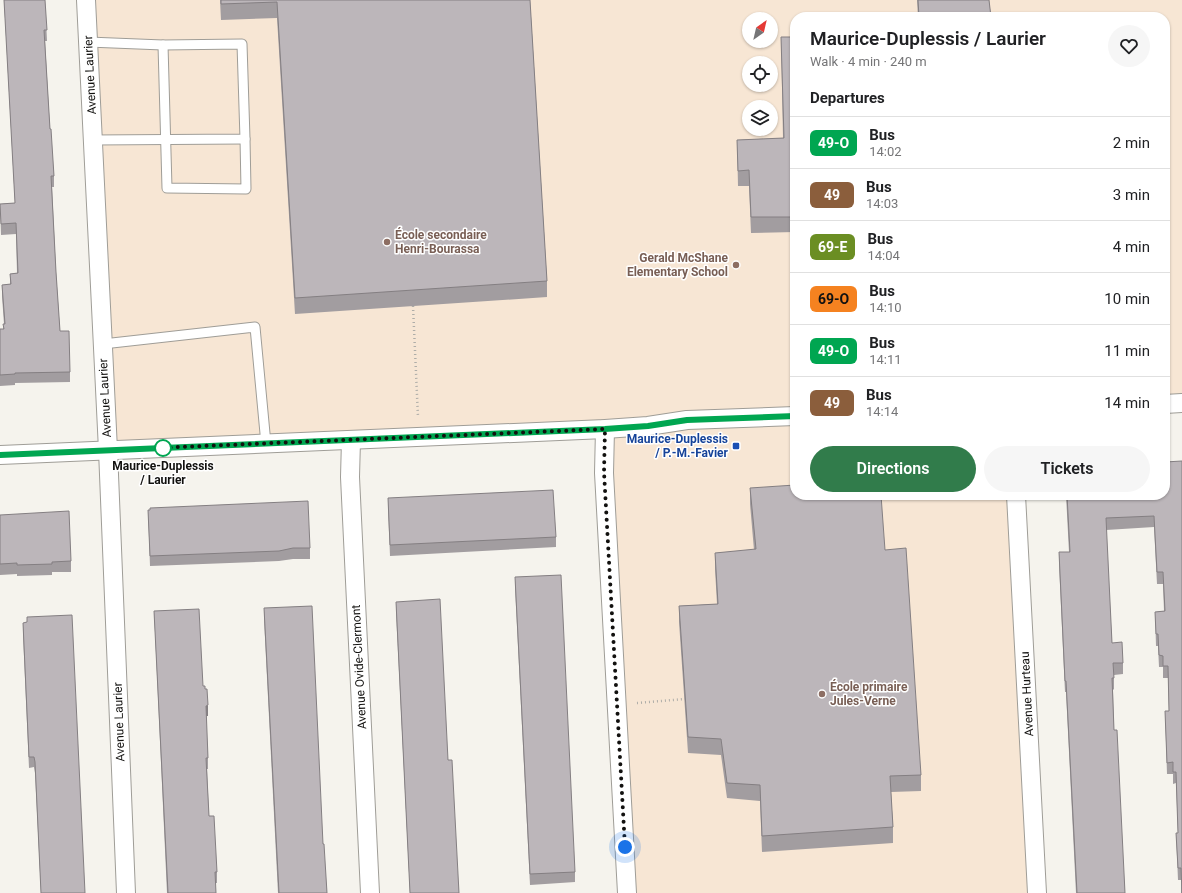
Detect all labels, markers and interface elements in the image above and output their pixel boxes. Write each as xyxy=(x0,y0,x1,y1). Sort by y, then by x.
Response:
north arrow xyxy=(742,12,778,48)
map controls xyxy=(742,12,778,136)
button: heart xyxy=(1108,25,1150,67)
text: Maurice-Duplessis / Laurier xyxy=(810,27,1046,50)
street label: Avenue Laurier xyxy=(81,35,99,115)
text: Walk · 4 min · 240 m xyxy=(810,54,927,69)
button: locate xyxy=(742,56,778,92)
text: Departures xyxy=(810,89,885,107)
button: layers xyxy=(742,100,778,136)
text: Bus xyxy=(869,126,895,144)
text: 2 min xyxy=(1113,134,1150,152)
text: 49-O xyxy=(818,135,849,151)
text: 14:02 xyxy=(869,144,902,159)
text: Bus xyxy=(866,178,892,196)
text: 3 min xyxy=(1113,186,1150,204)
text: 49 xyxy=(824,187,840,203)
text: 14:03 xyxy=(866,196,898,211)
place label: École secondaire Henri-Bourassa xyxy=(395,227,487,256)
text: Bus xyxy=(867,230,893,248)
marker: École secondaire Henri-Bourassa xyxy=(382,237,392,247)
text: 4 min xyxy=(1113,238,1150,256)
text: 69-E xyxy=(818,239,847,255)
text: 14:04 xyxy=(867,248,900,263)
place label: Gerald McShane Elementary School xyxy=(627,251,729,279)
marker: Gerald McShane Elementary School xyxy=(731,260,741,270)
text: Bus xyxy=(869,282,895,300)
text: 10 min xyxy=(1104,290,1150,308)
text: 69-O xyxy=(818,291,849,307)
text: 14:10 xyxy=(869,300,902,315)
text: Bus xyxy=(869,334,895,352)
text: 11 min xyxy=(1104,342,1150,360)
text: 49-O xyxy=(818,343,849,359)
text: 14:11 xyxy=(869,352,902,367)
street label: Avenue Laurier xyxy=(96,358,114,438)
text: Bus xyxy=(866,386,892,404)
text: 14 min xyxy=(1104,394,1150,412)
text: 49 xyxy=(824,395,840,411)
text: 14:14 xyxy=(866,404,898,419)
place label: Maurice-Duplessis / P.-M.-Favier xyxy=(627,432,729,460)
marker: Maurice-Duplessis / Laurier xyxy=(154,439,172,457)
marker: Maurice-Duplessis / P.-M.-Favier xyxy=(731,441,741,451)
button: Directions xyxy=(810,446,976,492)
button: Tickets xyxy=(984,446,1150,492)
place label: Maurice-Duplessis / Laurier xyxy=(112,459,214,487)
street label: Avenue Ovide-Clermont xyxy=(349,604,369,730)
street label: Avenue Hurteau xyxy=(1018,651,1036,737)
place label: École primaire Jules-Verne xyxy=(830,679,908,708)
street label: Avenue Laurier xyxy=(111,682,127,762)
marker: École primaire Jules-Verne xyxy=(817,689,827,699)
your location xyxy=(615,837,635,857)

